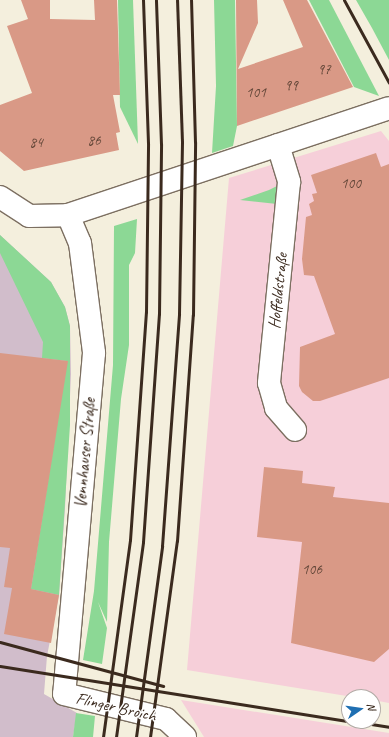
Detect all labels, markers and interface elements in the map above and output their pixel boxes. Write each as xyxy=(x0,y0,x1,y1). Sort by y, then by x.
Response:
house number: 97 xyxy=(317,61,331,79)
house number: 99 xyxy=(284,77,298,95)
house number: 101 xyxy=(246,84,266,102)
house number: 86 xyxy=(87,132,101,150)
house number: 84 xyxy=(29,134,43,152)
house number: 100 xyxy=(341,175,361,193)
street label: Hoffeldstraße xyxy=(264,252,292,330)
street label: Vennhauser Straße xyxy=(70,397,100,509)
house number: 106 xyxy=(302,561,322,579)
street label: Flinger Broich xyxy=(74,688,158,726)
north arrow xyxy=(341,689,381,729)
text: N xyxy=(364,702,379,711)

